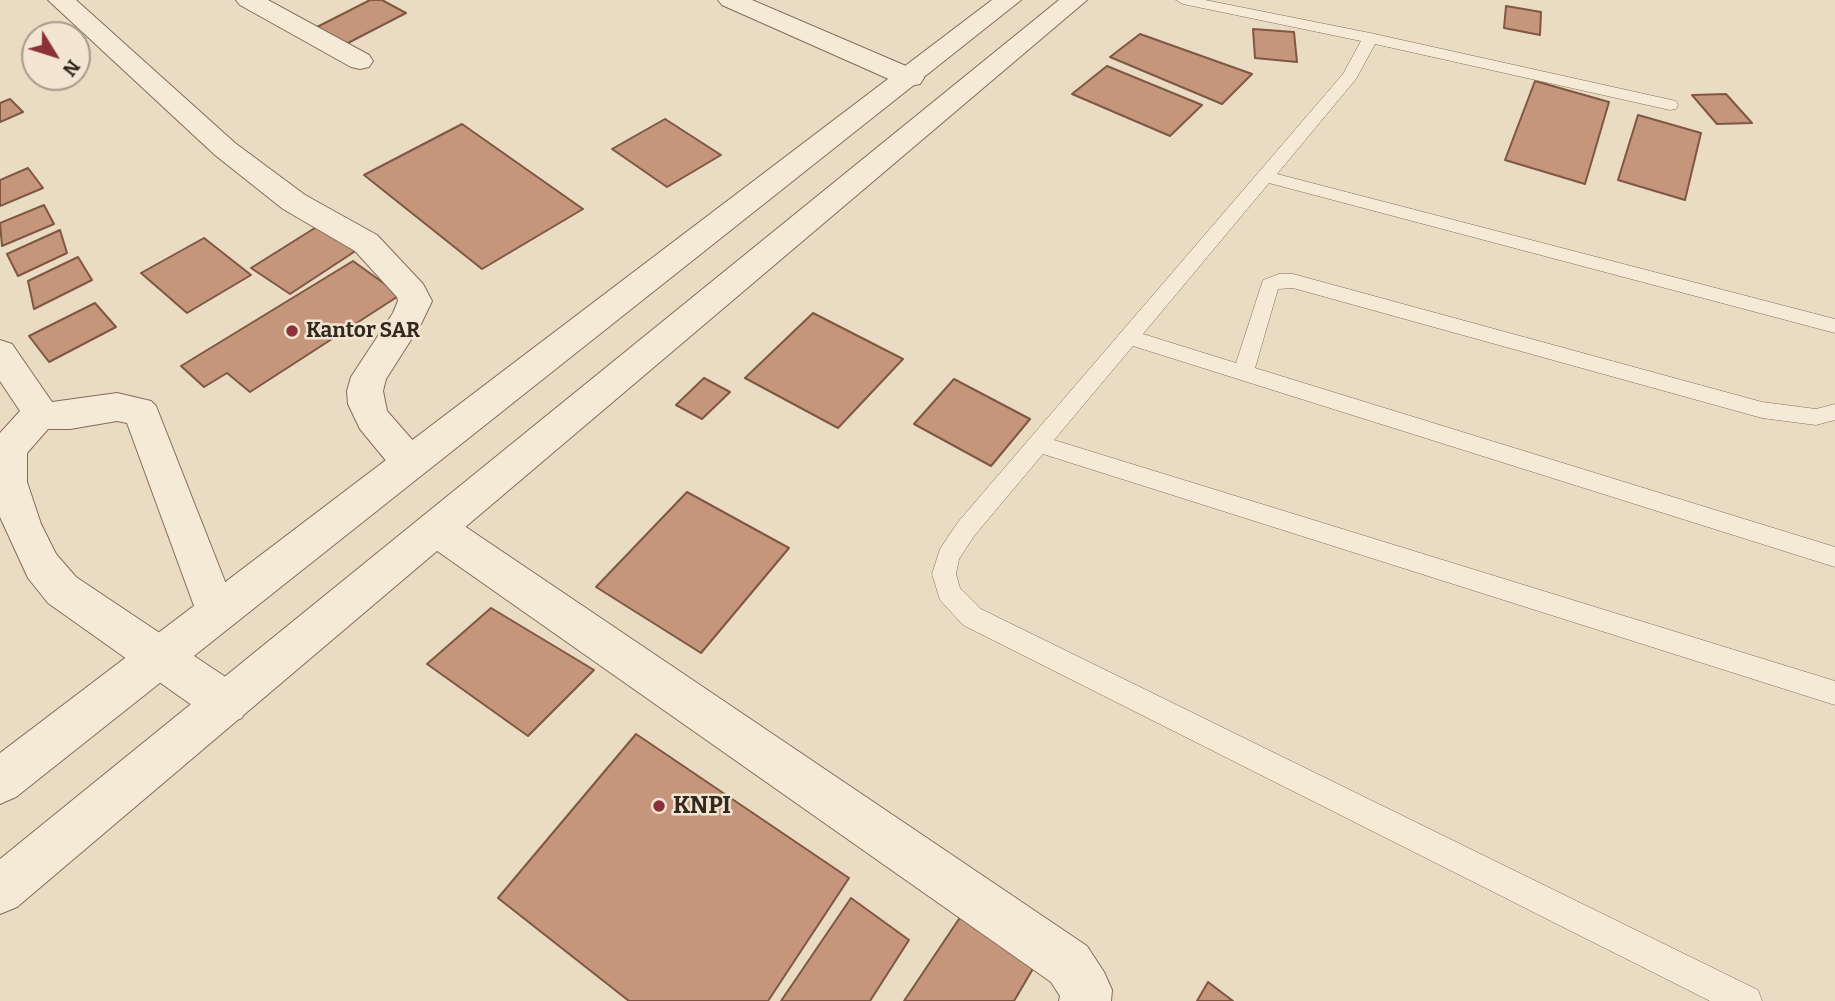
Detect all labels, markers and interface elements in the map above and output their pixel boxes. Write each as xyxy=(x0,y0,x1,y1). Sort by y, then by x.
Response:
north arrow xyxy=(21,21,91,91)
text: N xyxy=(58,55,85,81)
place label: Kantor SAR xyxy=(306,318,420,344)
marker: Kantor SAR xyxy=(284,323,300,339)
place label: KNPI xyxy=(673,792,731,820)
marker: KNPI xyxy=(651,798,667,814)

